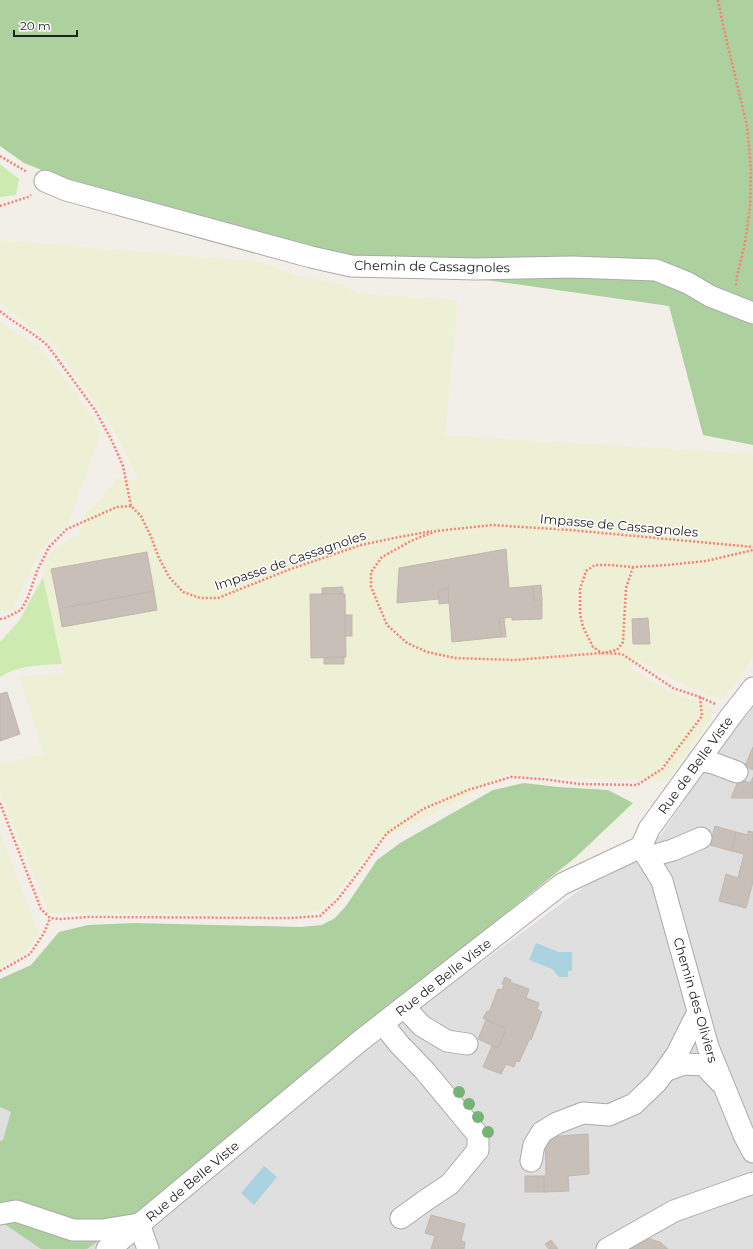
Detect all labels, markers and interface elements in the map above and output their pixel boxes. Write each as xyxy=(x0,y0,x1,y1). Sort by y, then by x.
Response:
scale bar xyxy=(14,12,77,38)
text: 20 m xyxy=(20,18,51,33)
street label: Chemin de Cassagnoles xyxy=(354,257,510,275)
street label: Impasse de Cassagnoles xyxy=(539,510,699,540)
street label: Impasse de Cassagnoles xyxy=(212,527,368,593)
street label: Rue de Belle Viste xyxy=(654,713,736,817)
street label: Rue de Belle Viste xyxy=(392,935,494,1019)
street label: Chemin des Oliviers xyxy=(670,936,722,1064)
street label: Rue de Belle Viste xyxy=(142,1137,242,1225)

